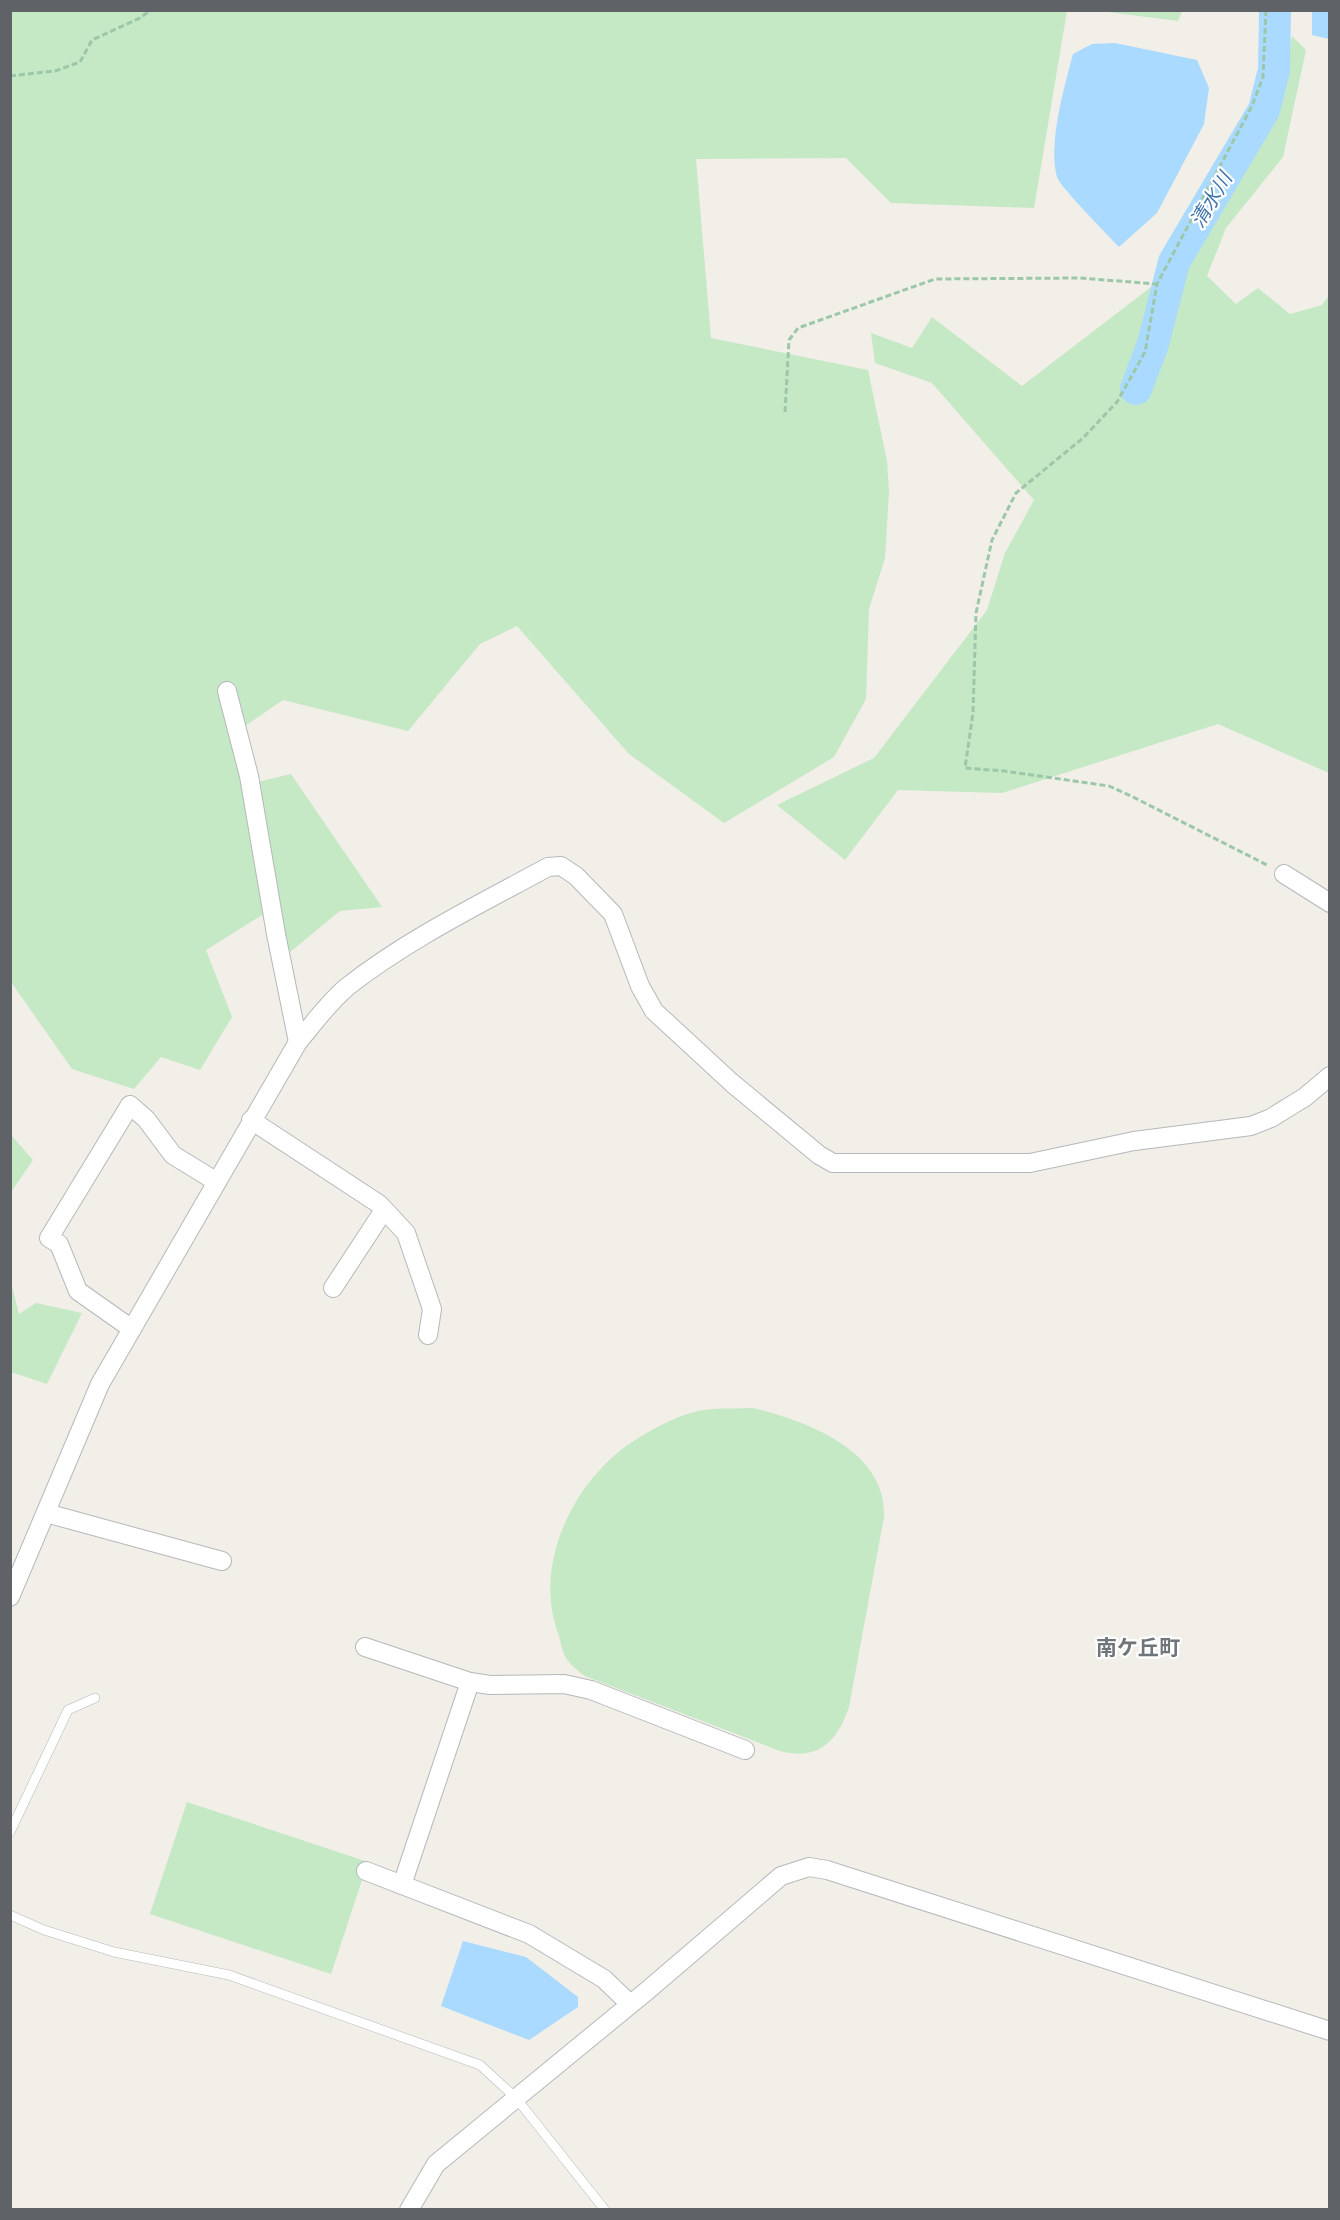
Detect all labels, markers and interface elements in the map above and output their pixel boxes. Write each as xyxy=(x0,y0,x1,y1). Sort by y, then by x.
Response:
water label: 清水川 xyxy=(1184,165,1239,232)
district label: 南ケ丘町 xyxy=(1096,1633,1180,1662)

